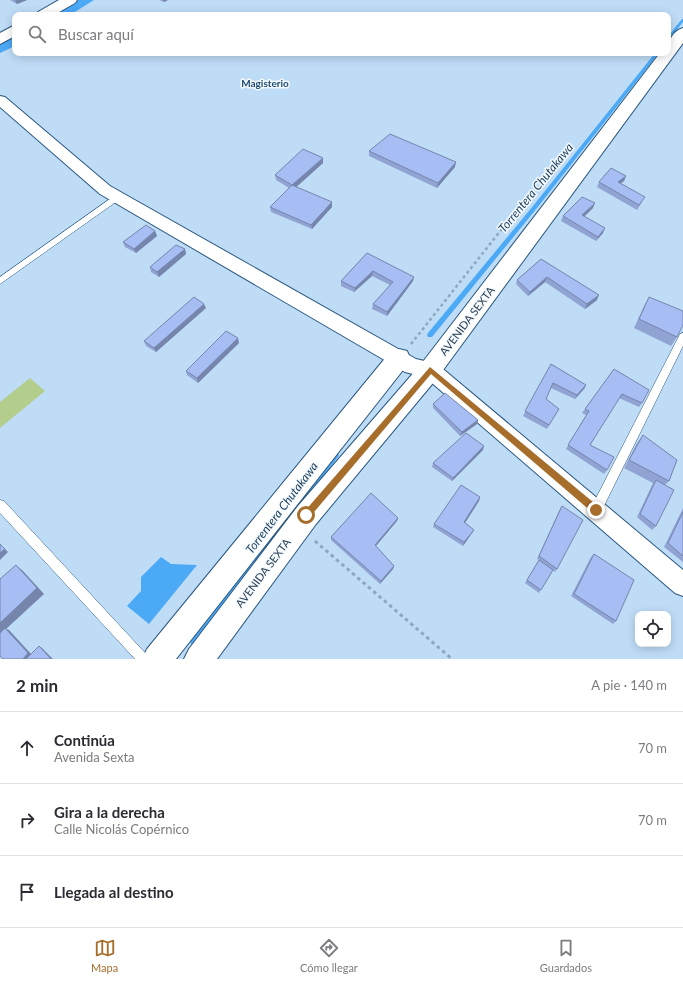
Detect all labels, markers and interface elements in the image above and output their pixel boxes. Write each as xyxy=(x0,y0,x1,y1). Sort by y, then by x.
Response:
search box xyxy=(12,12,671,56)
icon: search xyxy=(26,23,48,45)
text: Buscar aquí xyxy=(58,25,134,43)
district label: Magisterio xyxy=(241,77,289,89)
water label: Torrentera Chutakawa xyxy=(495,140,576,235)
street label: AVENIDA SEXTA xyxy=(436,283,497,358)
water label: Torrentera Chutakawa xyxy=(242,459,321,556)
route end xyxy=(587,501,605,519)
route start xyxy=(297,506,315,524)
street label: AVENIDA SEXTA xyxy=(232,535,293,610)
map controls xyxy=(635,611,671,647)
button: locate xyxy=(635,611,671,647)
text: 2 min xyxy=(16,675,58,696)
text: A pie · 140 m xyxy=(591,677,667,693)
text: Continúa xyxy=(54,731,115,749)
icon: ahead xyxy=(16,737,38,759)
text: 70 m xyxy=(638,740,667,756)
text: Avenida Sexta xyxy=(54,749,135,765)
text: Gira a la derecha xyxy=(54,803,165,821)
icon: right xyxy=(16,809,38,831)
text: 70 m xyxy=(638,812,667,828)
text: Calle Nicolás Copérnico xyxy=(54,821,189,837)
icon: arrive xyxy=(16,881,38,903)
text: Llegada al destino xyxy=(54,883,174,901)
tab: Mapa xyxy=(91,937,118,974)
tab: Cómo llegar xyxy=(300,937,358,974)
tab: Guardados xyxy=(540,937,592,974)

